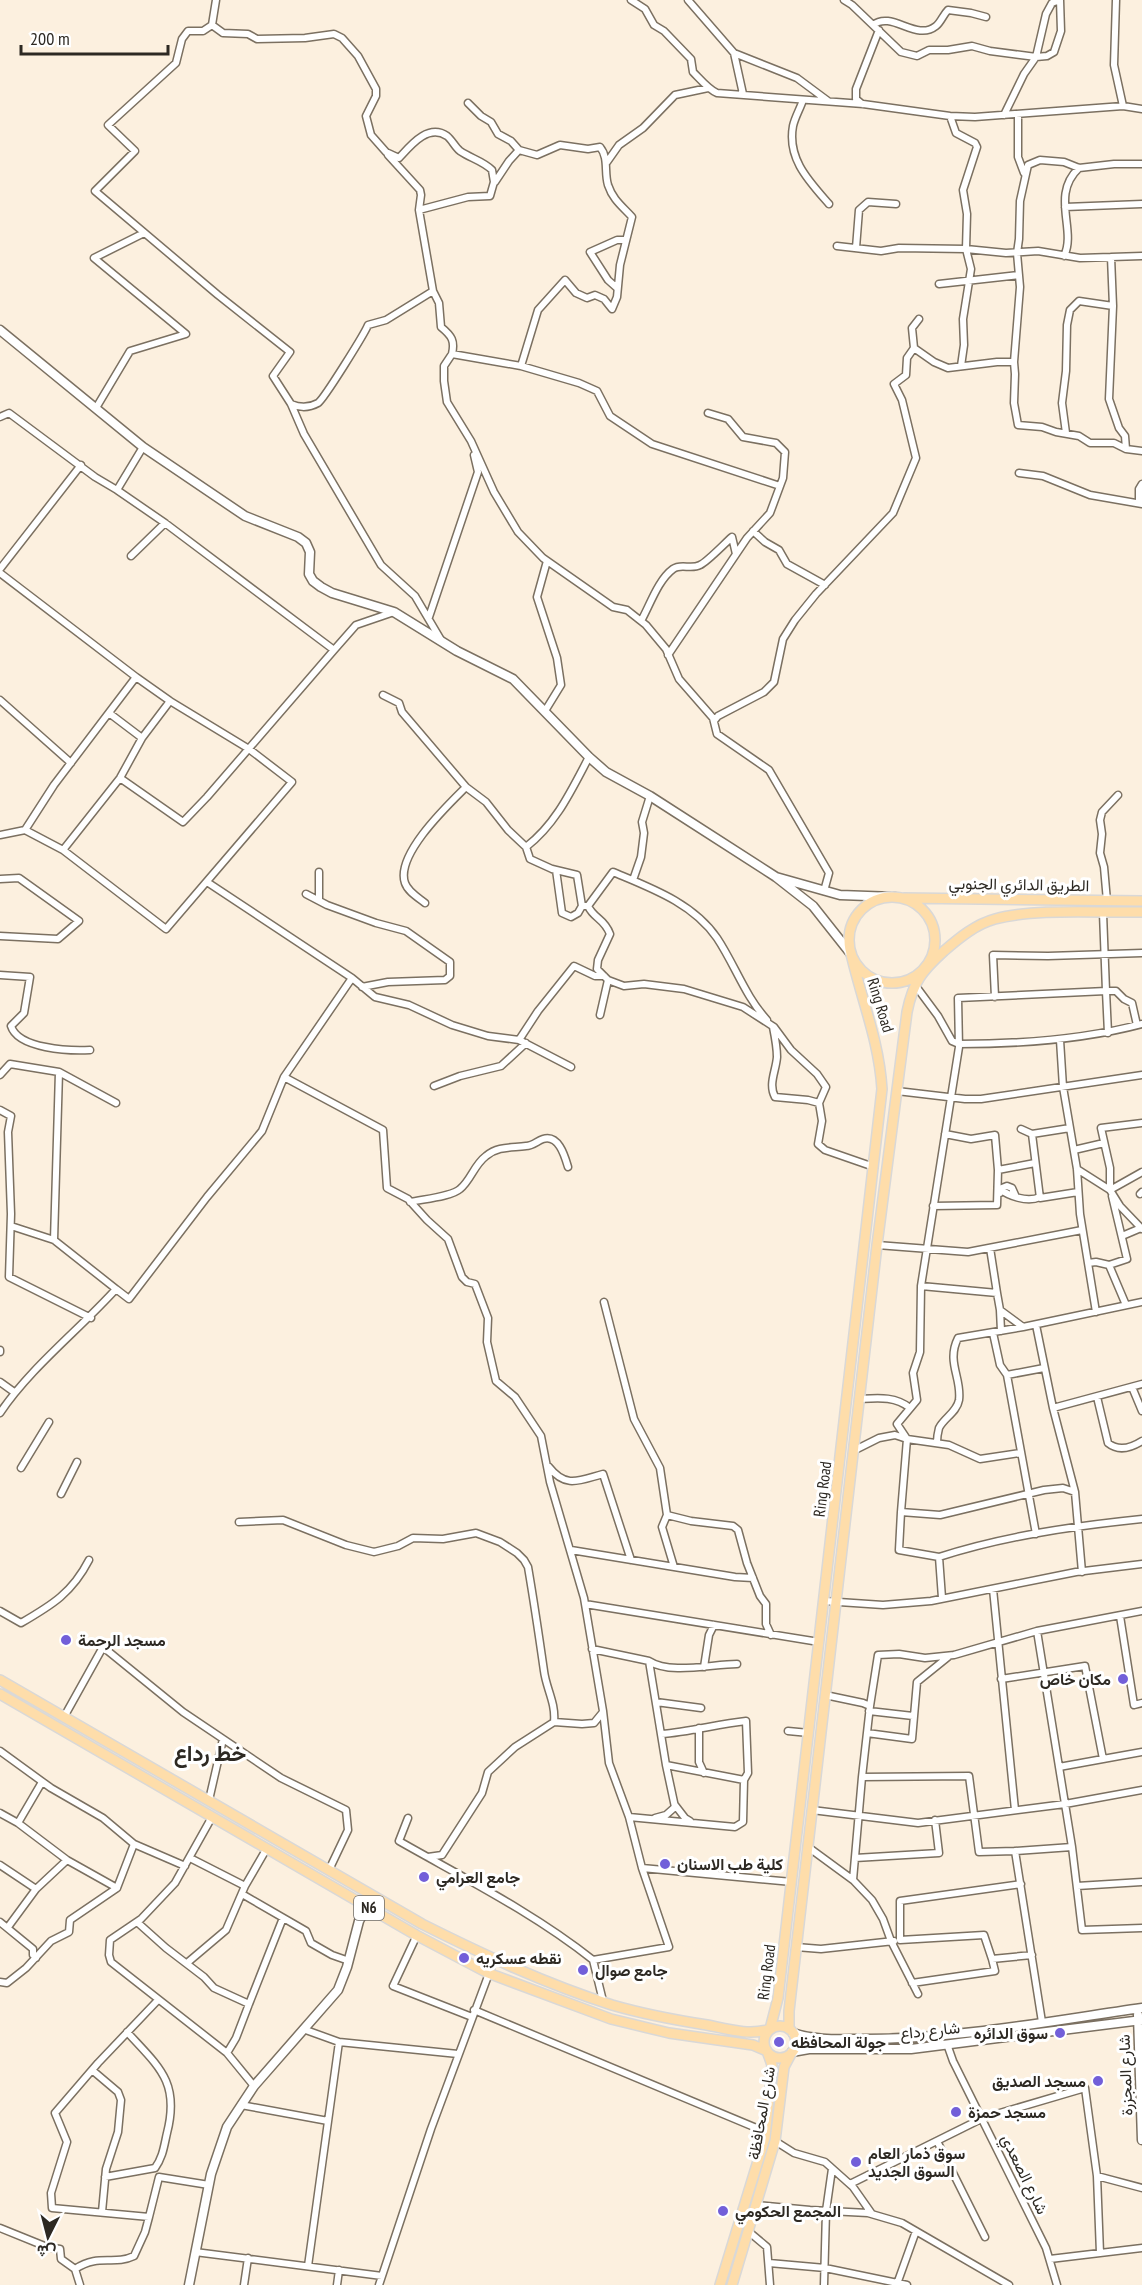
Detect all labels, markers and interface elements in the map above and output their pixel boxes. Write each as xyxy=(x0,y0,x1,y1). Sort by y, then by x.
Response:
scale bar xyxy=(21,18,168,56)
text: 200 m xyxy=(30,27,70,50)
street label: الطريق الدائري الجنوبي xyxy=(948,873,1089,899)
street label: Ring Road xyxy=(863,975,899,1035)
street label: Ring Road xyxy=(809,1460,835,1518)
place label: مسجد الرحمة xyxy=(78,1630,166,1651)
marker: مسجد الرحمة xyxy=(59,1633,73,1647)
place label: مكان خاص xyxy=(1040,1669,1111,1689)
marker: مكان خاص xyxy=(1116,1672,1130,1686)
district label: خط رداع xyxy=(174,1739,246,1768)
place label: كلية طب الاسنان xyxy=(677,1854,783,1874)
marker: كلية طب الاسنان xyxy=(658,1857,672,1871)
place label: جامع العرامي xyxy=(436,1867,520,1891)
marker: جامع العرامي xyxy=(417,1870,431,1884)
road number: N6 xyxy=(354,1896,384,1920)
street label: Ring Road xyxy=(753,1943,779,2001)
place label: نقطه عسكريه xyxy=(476,1948,562,1969)
marker: نقطه عسكريه xyxy=(457,1951,471,1965)
place label: جامع صوال xyxy=(595,1960,668,1982)
marker: جامع صوال xyxy=(576,1963,590,1977)
street label: شارع رداع xyxy=(899,2017,961,2045)
place label: سوق الدائره xyxy=(974,2023,1048,2044)
marker: سوق الدائره xyxy=(1053,2026,1067,2040)
place label: جولة المحافظه xyxy=(791,2032,886,2053)
street label: شارع المجزرة xyxy=(1114,2034,1138,2116)
marker: جولة المحافظه xyxy=(772,2035,786,2049)
street label: شارع المحافظة xyxy=(743,2065,781,2162)
place label: مسجد الصديق xyxy=(992,2071,1086,2091)
marker: مسجد الصديق xyxy=(1091,2074,1105,2088)
place label: مسجد حمزة xyxy=(968,2102,1046,2123)
marker: مسجد حمزة xyxy=(949,2105,963,2119)
street label: شارع الصعدي xyxy=(993,2131,1053,2219)
place label: سوق ذمار العام السوق الجديد xyxy=(868,2143,965,2182)
marker: سوق ذمار العام السوق الجديد xyxy=(849,2155,863,2169)
place label: المجمع الحكومي xyxy=(735,2201,841,2225)
marker: المجمع الحكومي xyxy=(716,2204,730,2218)
north arrow xyxy=(18,2207,78,2267)
text: ش xyxy=(36,2241,57,2263)

